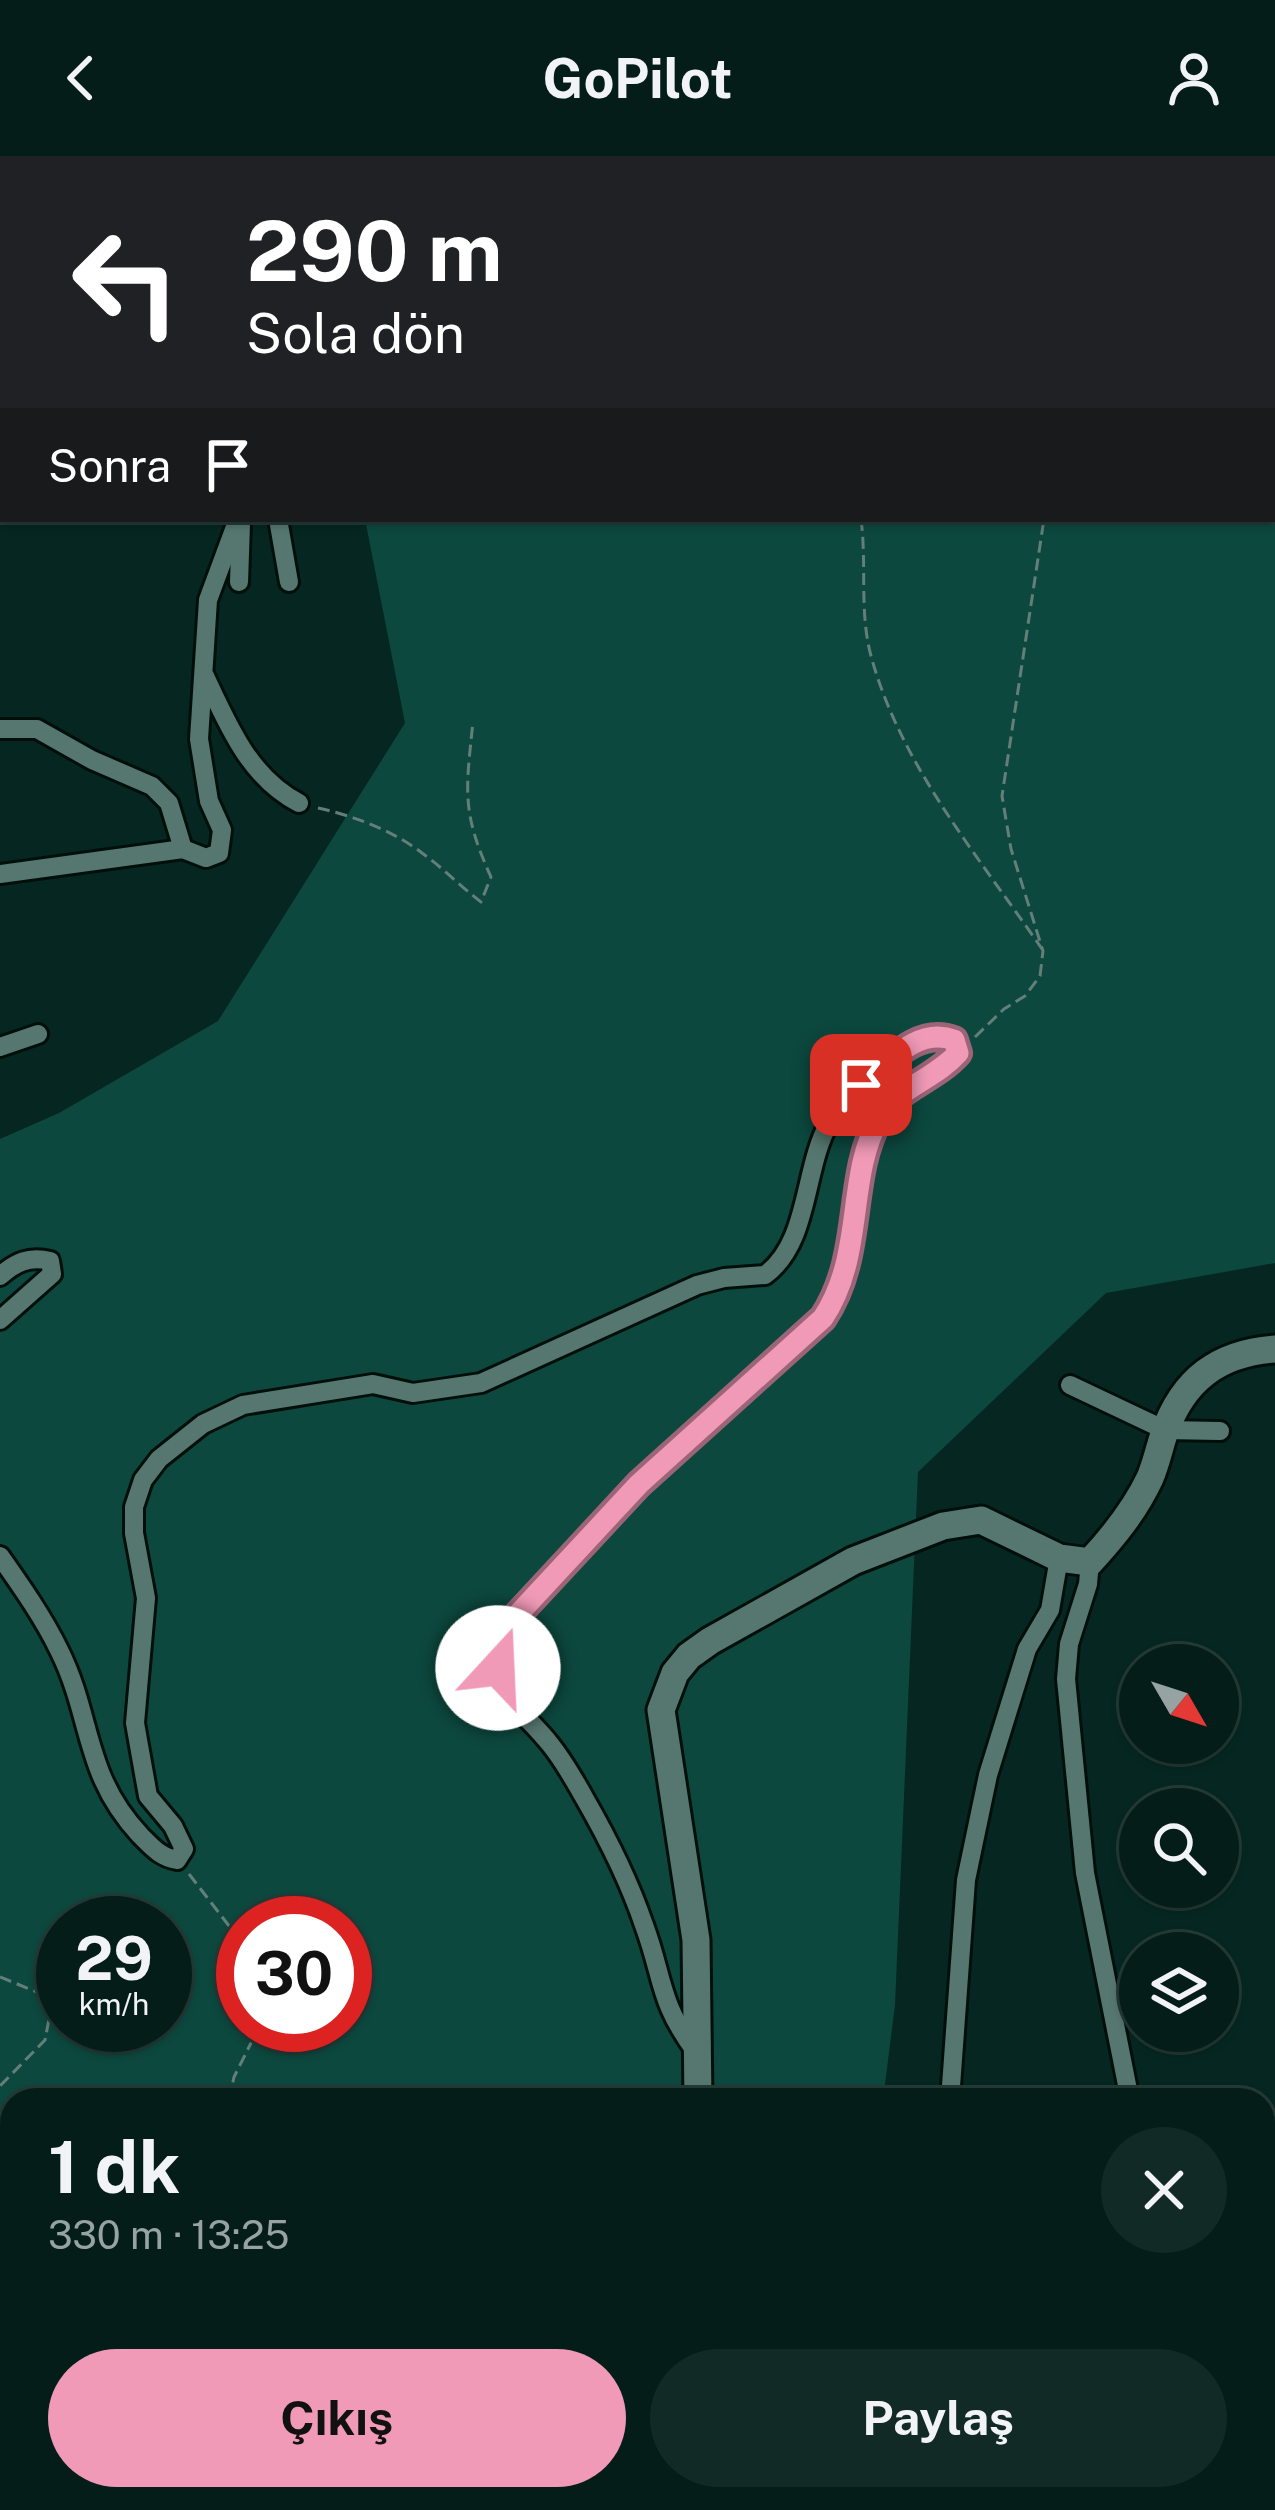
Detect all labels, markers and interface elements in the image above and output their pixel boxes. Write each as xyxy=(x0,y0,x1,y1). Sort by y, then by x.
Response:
icon: back xyxy=(48,45,114,111)
icon: person xyxy=(1161,45,1227,111)
text: GoPilot xyxy=(543,47,732,110)
text: 290 m xyxy=(246,201,503,300)
icon: left xyxy=(48,204,204,360)
text: Sola dön xyxy=(246,302,465,365)
icon: arrive xyxy=(195,432,261,498)
text: Sonra xyxy=(48,439,171,492)
pin xyxy=(810,1034,912,1136)
icon: arrive xyxy=(828,1052,894,1118)
position arrow xyxy=(435,1605,561,1731)
north arrow xyxy=(1119,1644,1239,1764)
map controls xyxy=(1119,1644,1239,2052)
button: search xyxy=(1119,1788,1239,1908)
speed limit sign: 30 xyxy=(216,1896,372,2052)
text: 29 xyxy=(75,1923,153,1994)
button: layers xyxy=(1119,1932,1239,2052)
text: km/h xyxy=(79,1986,149,2022)
text: 1 dk xyxy=(48,2125,180,2209)
button: close xyxy=(1101,2127,1227,2253)
text: 330 m · 13:25 xyxy=(48,2212,290,2258)
button: Çıkış xyxy=(48,2349,626,2487)
button: Paylaş xyxy=(650,2349,1227,2487)

